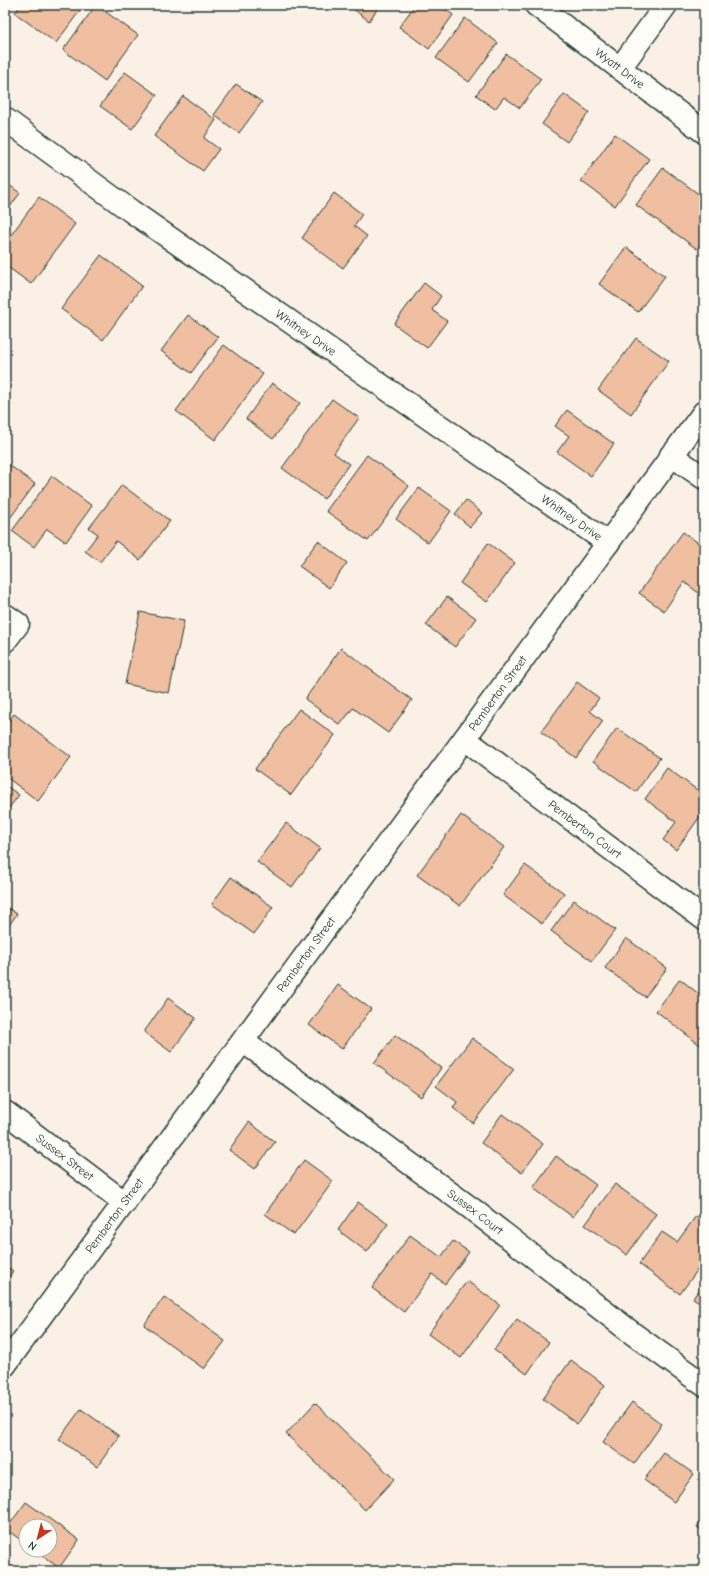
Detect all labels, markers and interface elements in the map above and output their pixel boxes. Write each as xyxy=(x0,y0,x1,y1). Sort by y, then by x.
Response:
street label: Wyatt Drive xyxy=(592,45,647,92)
street label: Whitney Drive xyxy=(273,307,339,359)
street label: Whitney Drive xyxy=(539,492,605,544)
street label: Pemberton Street xyxy=(466,653,530,734)
street label: Pemberton Court xyxy=(546,797,624,862)
street label: Pemberton Street xyxy=(274,914,339,995)
street label: Sussex Street xyxy=(33,1131,97,1184)
street label: Pemberton Street xyxy=(82,1175,147,1256)
street label: Sussex Court xyxy=(445,1186,506,1238)
north arrow xyxy=(18,1518,58,1558)
text: N xyxy=(26,1538,39,1553)

